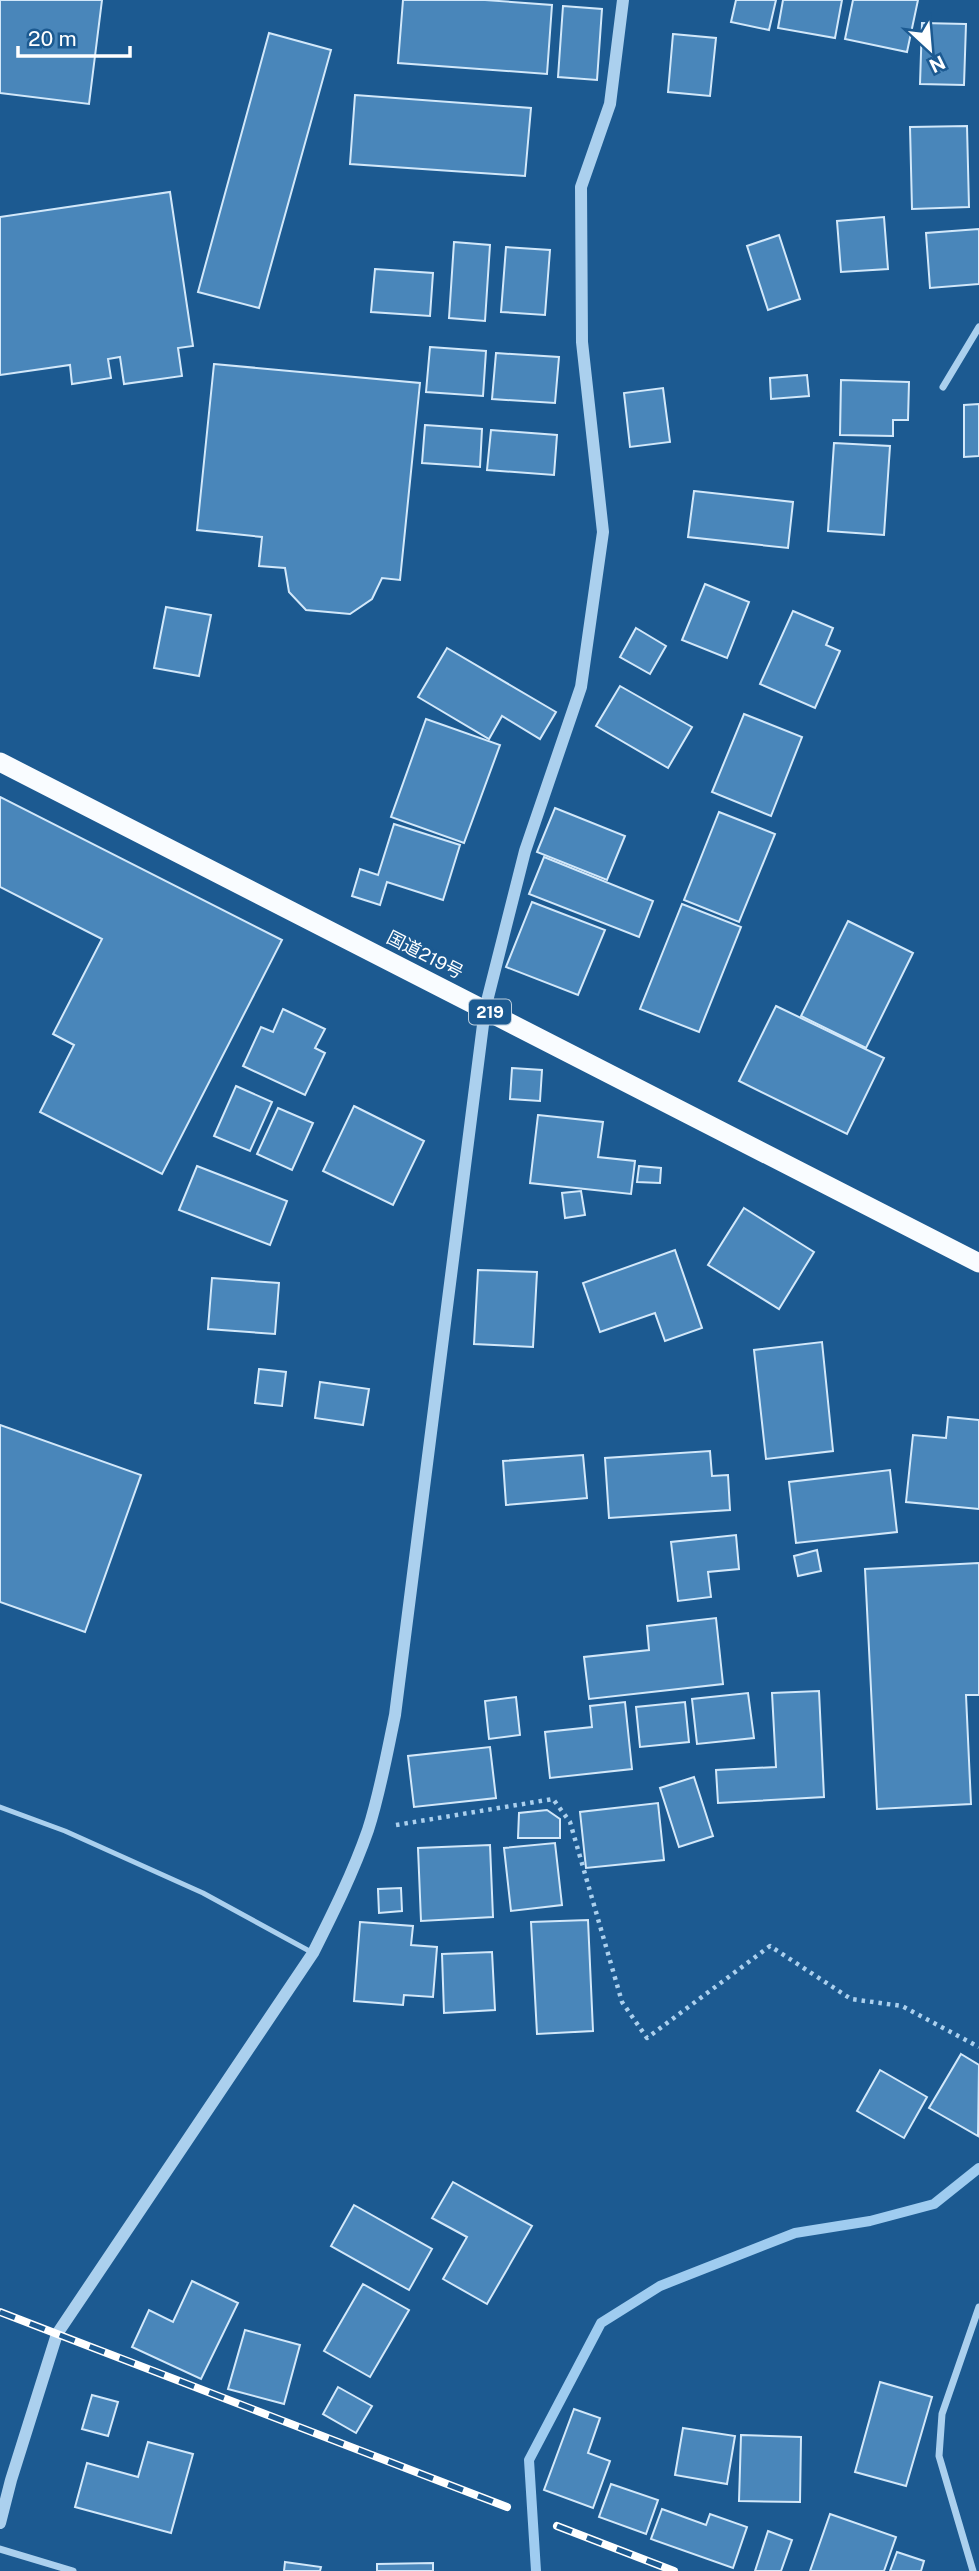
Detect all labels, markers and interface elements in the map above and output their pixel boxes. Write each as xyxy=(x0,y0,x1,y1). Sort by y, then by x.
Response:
scale bar xyxy=(18,14,130,58)
north arrow xyxy=(895,14,965,84)
text: 20 m xyxy=(28,26,77,51)
text: N xyxy=(926,51,949,77)
street label: 国道219号 xyxy=(383,926,467,983)
road number: 219 xyxy=(469,1000,511,1024)

